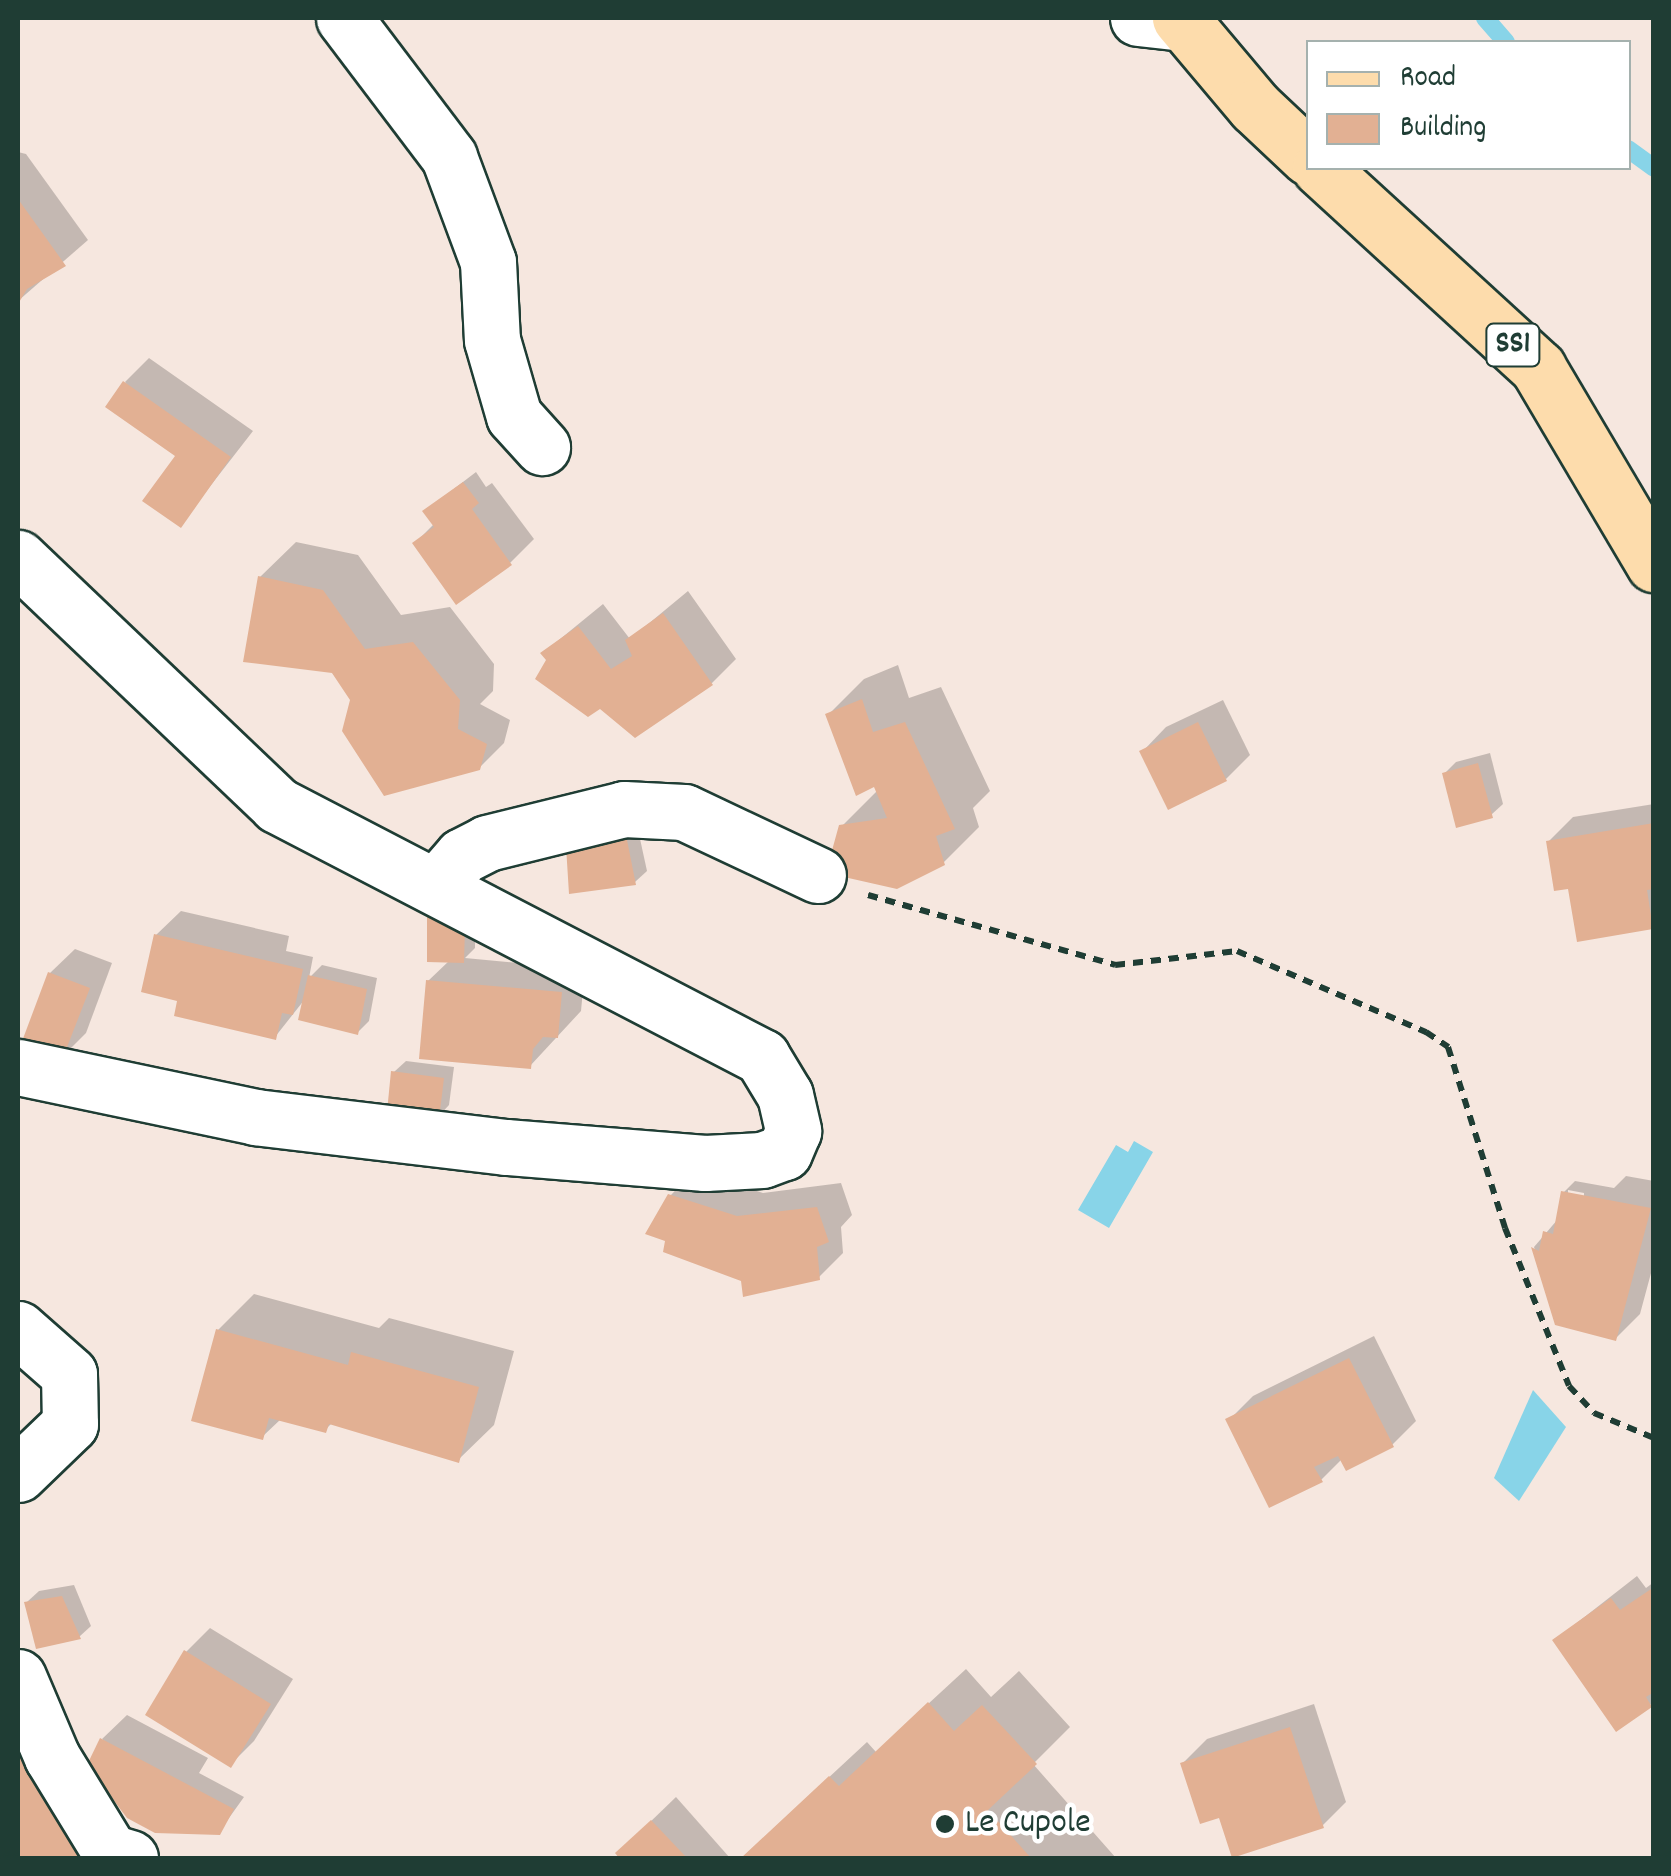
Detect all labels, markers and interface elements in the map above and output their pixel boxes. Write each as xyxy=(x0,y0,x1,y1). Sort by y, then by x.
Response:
legend xyxy=(1306,40,1631,170)
text: Road xyxy=(1400,58,1456,101)
text: Building xyxy=(1400,108,1486,151)
road number: SS1 xyxy=(1483,318,1543,372)
place label: Le Cupole xyxy=(965,1803,1091,1845)
marker: Le Cupole xyxy=(934,1813,956,1835)

